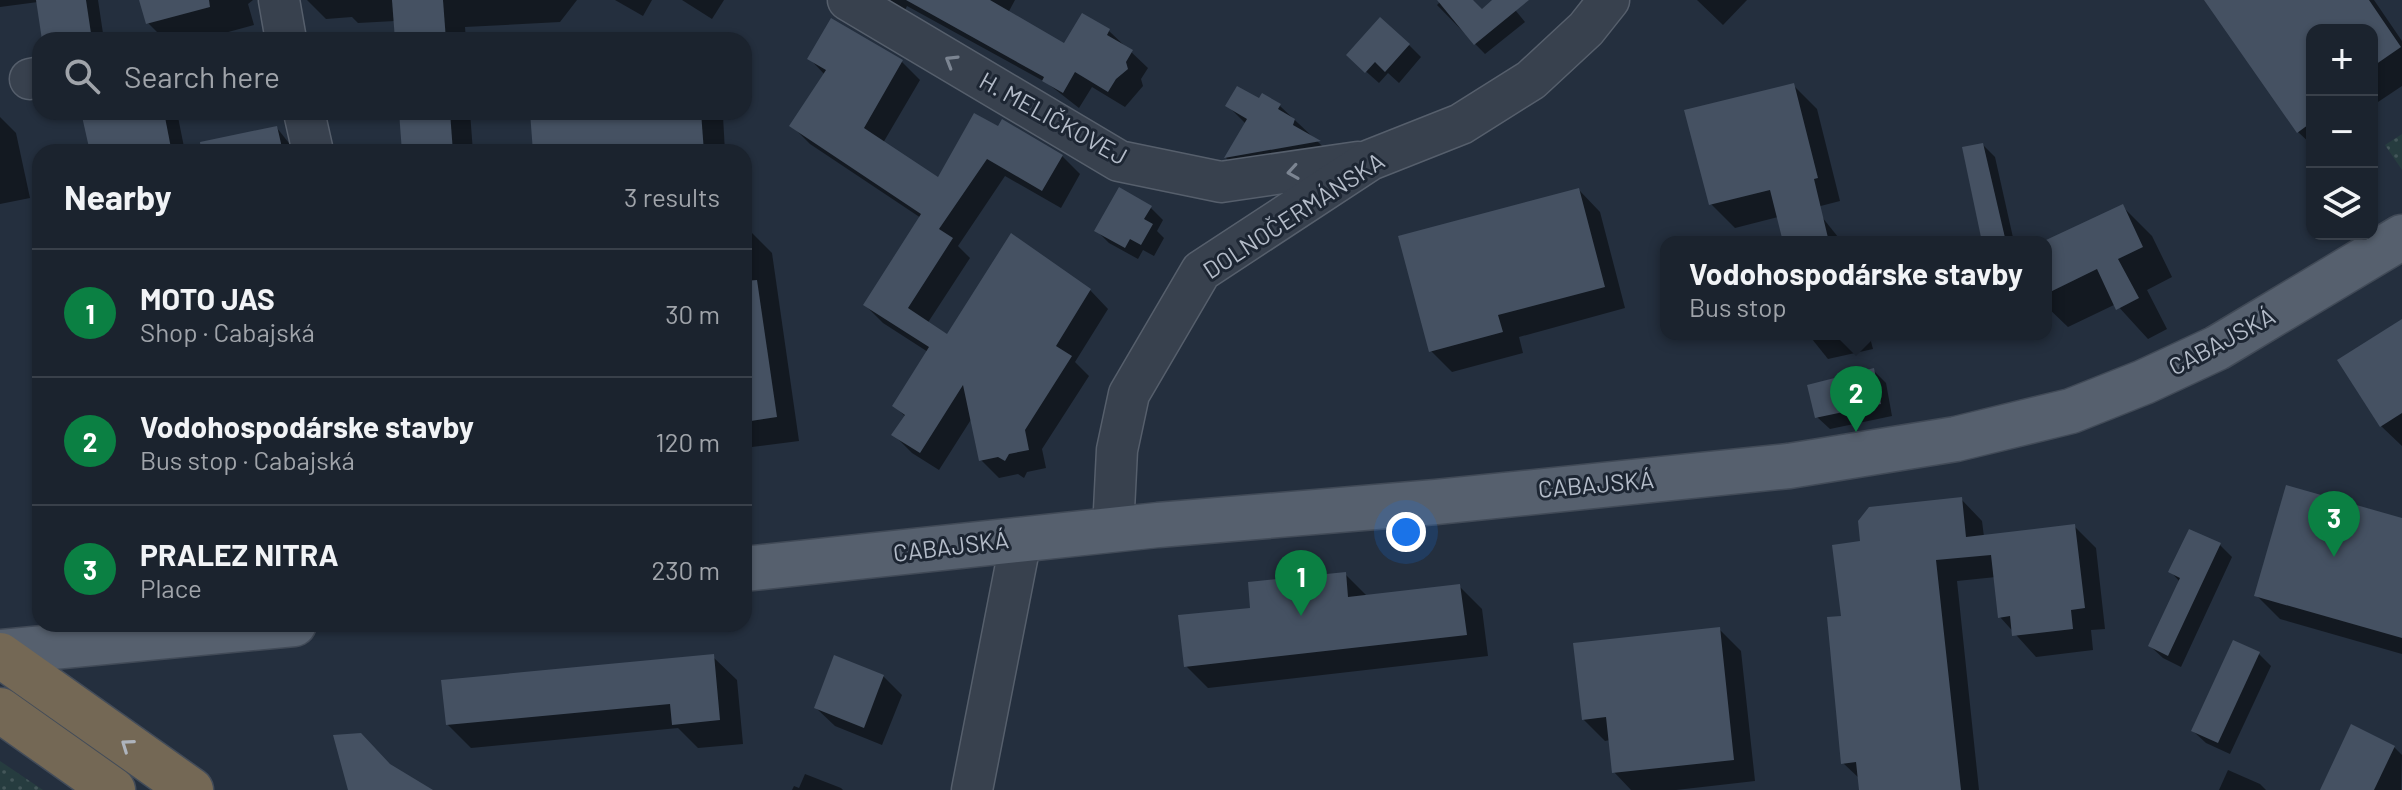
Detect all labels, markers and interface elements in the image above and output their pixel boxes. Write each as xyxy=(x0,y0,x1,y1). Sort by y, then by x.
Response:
map controls xyxy=(2306,24,2378,240)
button: + xyxy=(2306,24,2378,96)
search box xyxy=(32,32,752,120)
icon: search xyxy=(60,54,104,98)
one-way arrow xyxy=(945,55,960,71)
text: Search here xyxy=(124,58,280,94)
street label: H. MELIČKOVEJ xyxy=(975,65,1133,170)
button: − xyxy=(2306,96,2378,168)
street label: DOLNOČERMÁNSKA xyxy=(1197,145,1389,284)
one-way arrow xyxy=(1286,163,1300,180)
button: layers xyxy=(2306,168,2378,240)
text: Nearby xyxy=(64,176,172,217)
text: 3 results xyxy=(624,181,720,212)
popup xyxy=(1660,236,2052,340)
text: Vodohospodárske stavby xyxy=(1689,255,2023,291)
text: MOTO JAS xyxy=(140,280,275,316)
text: Bus stop xyxy=(1689,291,1787,322)
text: 1 xyxy=(85,298,95,329)
text: 30 m xyxy=(665,298,720,329)
street label: CABAJSKÁ xyxy=(2163,301,2279,381)
text: Shop · Cabajská xyxy=(140,316,315,347)
pin: 2 xyxy=(1830,366,1882,432)
text: Vodohospodárske stavby xyxy=(140,408,474,444)
text: 2 xyxy=(83,426,97,457)
text: 120 m xyxy=(656,426,720,457)
text: Bus stop · Cabajská xyxy=(140,444,355,475)
street label: CABAJSKÁ xyxy=(1537,464,1655,503)
pin: 3 xyxy=(2308,491,2360,557)
your location xyxy=(1386,512,1426,552)
street label: CABAJSKÁ xyxy=(891,524,1010,567)
text: PRALEZ NITRA xyxy=(140,536,339,572)
pin: 1 xyxy=(1275,550,1327,616)
text: 3 xyxy=(83,554,97,585)
text: 230 m xyxy=(651,554,720,585)
text: Place xyxy=(140,572,202,603)
one-way arrow xyxy=(122,740,136,755)

